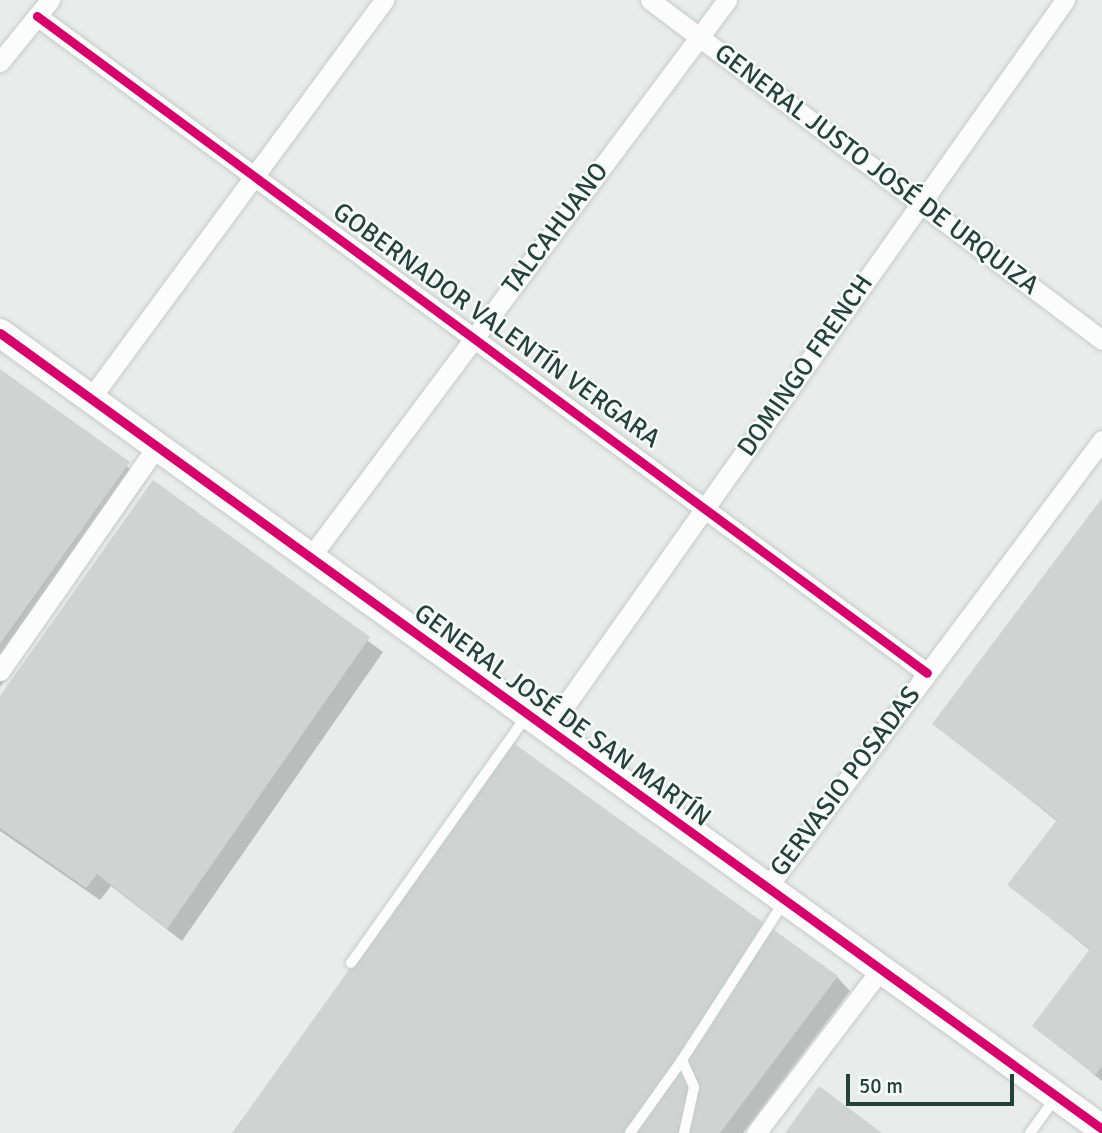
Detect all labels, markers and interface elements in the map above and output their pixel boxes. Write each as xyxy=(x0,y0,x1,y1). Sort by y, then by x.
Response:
street label: GENERAL JUSTO JOSÉ DE URQUIZA xyxy=(708,38,1044,302)
street label: TALCAHUANO xyxy=(496,157,616,301)
street label: GOBERNADOR VALENTÍN VERGARA xyxy=(326,197,666,455)
street label: DOMINGO FRENCH xyxy=(732,269,880,463)
street label: GENERAL JOSÉ DE SAN MARTÍN xyxy=(408,598,716,834)
street label: GERVASIO POSADAS xyxy=(764,681,928,883)
scale bar xyxy=(850,1060,1018,1104)
text: 50 m xyxy=(859,1073,903,1099)

